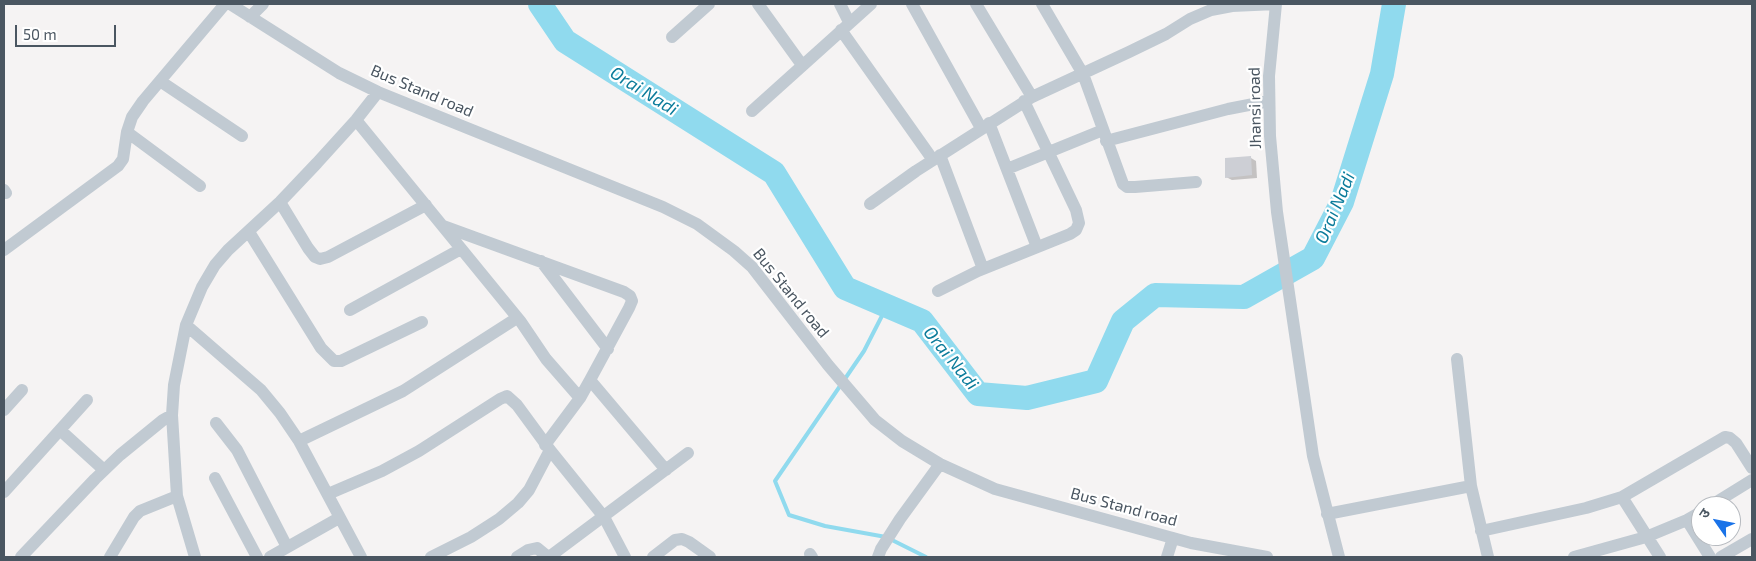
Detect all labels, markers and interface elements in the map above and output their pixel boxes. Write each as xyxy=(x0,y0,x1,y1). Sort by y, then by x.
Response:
scale bar xyxy=(18,15,119,47)
text: 50 m xyxy=(23,25,57,43)
street label: Bus Stand road xyxy=(368,61,476,121)
water label: Orai Nadi xyxy=(606,62,682,120)
street label: Jhansi road xyxy=(1245,67,1265,149)
water label: Orai Nadi xyxy=(1310,169,1360,247)
street label: Bus Stand road xyxy=(749,244,833,342)
water label: Orai Nadi xyxy=(919,322,983,394)
street label: Bus Stand road xyxy=(1068,484,1180,530)
north arrow xyxy=(1691,496,1741,546)
text: उ xyxy=(1694,505,1713,521)

